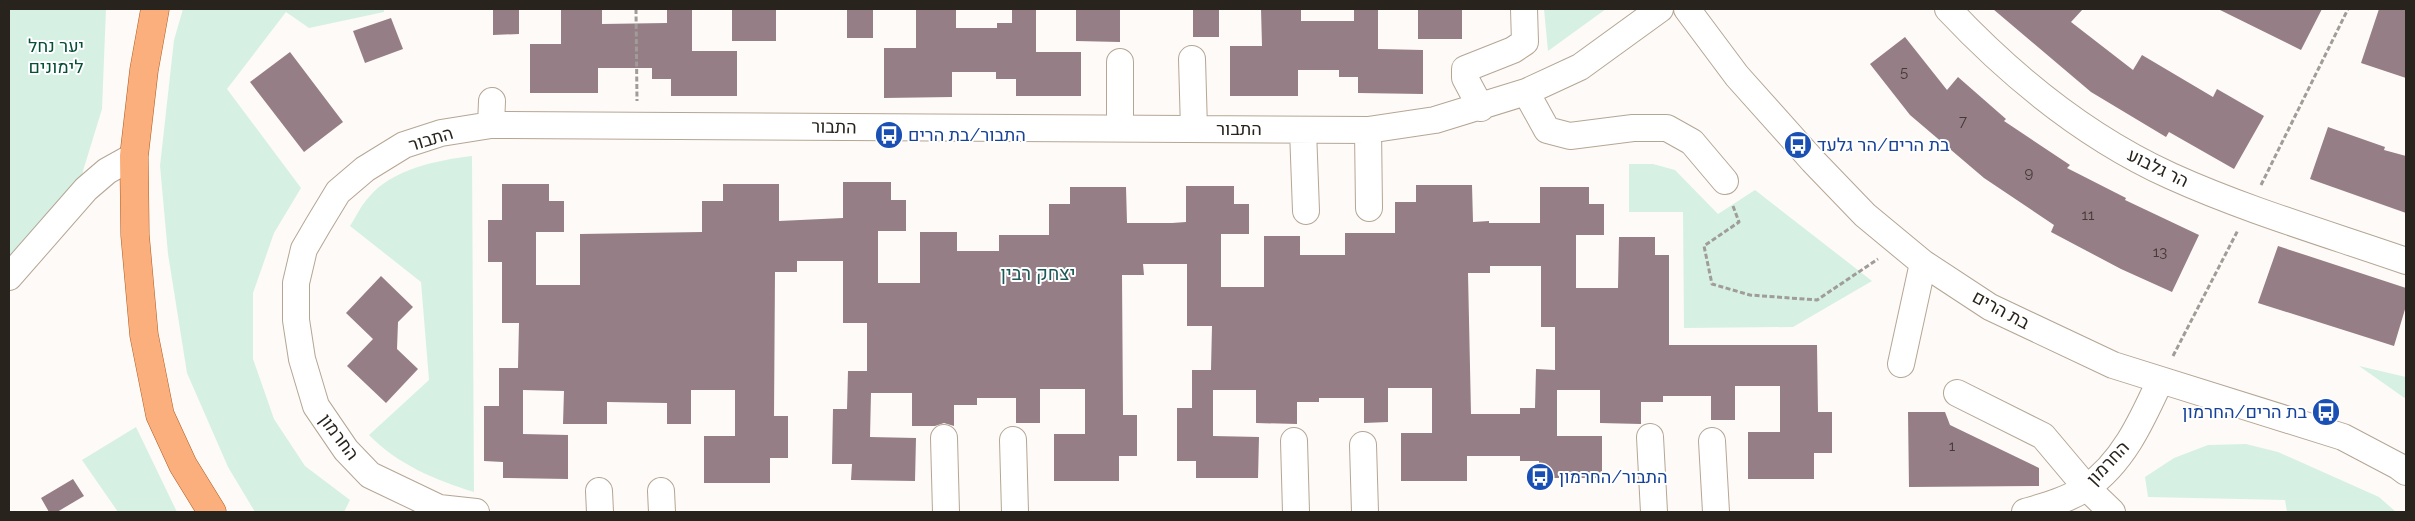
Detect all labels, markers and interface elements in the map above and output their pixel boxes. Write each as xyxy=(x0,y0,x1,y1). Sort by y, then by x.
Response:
park label: יער נחל לימונים xyxy=(28,35,84,77)
house number: 5 xyxy=(1900,63,1908,81)
house number: 7 xyxy=(1959,112,1967,130)
street label: התבור xyxy=(811,116,857,137)
street label: התבור xyxy=(1216,118,1262,139)
bus stop icon: התבור/בת הרים xyxy=(874,120,904,150)
street label: התבור xyxy=(406,122,456,155)
place label: התבור/בת הרים xyxy=(908,124,1026,145)
bus stop icon: בת הרים/הר גלעד xyxy=(1783,130,1813,160)
place label: בת הרים/הר גלעד xyxy=(1817,134,1950,155)
street label: הר גלבוע xyxy=(2124,144,2192,191)
house number: 9 xyxy=(2025,164,2034,182)
house number: 11 xyxy=(2082,206,2095,224)
house number: 13 xyxy=(2153,243,2167,261)
district label: יצחק רבין xyxy=(1001,262,1075,284)
street label: בת הרים xyxy=(1969,286,2034,334)
bus stop icon: בת הרים/החרמון xyxy=(2311,397,2341,427)
place label: בת הרים/החרמון xyxy=(2182,401,2308,422)
street label: החרמון xyxy=(315,410,364,464)
street label: החרמון xyxy=(2082,436,2133,489)
house number: 1 xyxy=(1949,437,1956,455)
bus stop icon: התבור/החרמון xyxy=(1525,462,1555,492)
place label: התבור/החרמון xyxy=(1559,466,1668,487)

